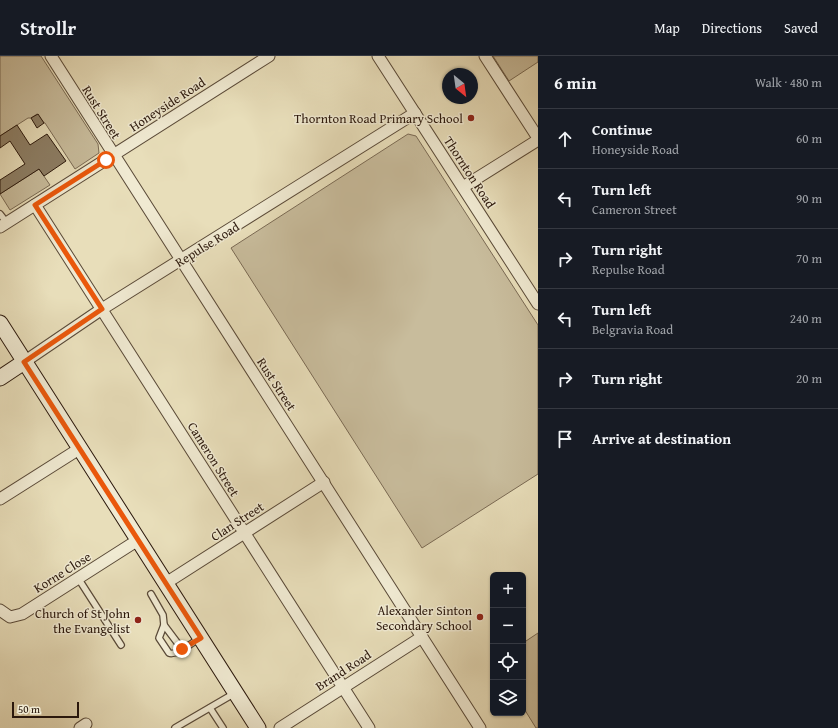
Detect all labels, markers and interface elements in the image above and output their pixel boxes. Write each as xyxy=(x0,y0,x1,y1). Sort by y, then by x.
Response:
text: Strollr xyxy=(20,14,76,42)
text: Map xyxy=(654,18,680,38)
text: Directions xyxy=(702,18,762,38)
text: Saved xyxy=(784,18,818,38)
north arrow xyxy=(442,68,478,104)
text: 6 min xyxy=(554,70,596,95)
street label: Honeyside Road xyxy=(126,73,209,136)
text: Walk · 480 m xyxy=(755,73,822,92)
street label: Rust Street xyxy=(78,82,126,143)
place label: Thornton Road Primary School xyxy=(294,109,463,128)
marker: Thornton Road Primary School xyxy=(466,113,476,123)
text: Continue xyxy=(592,119,653,140)
icon: ahead xyxy=(554,128,576,150)
text: 60 m xyxy=(796,129,822,148)
street label: Thornton Road xyxy=(439,133,500,212)
text: Honeyside Road xyxy=(592,140,679,159)
route start xyxy=(97,151,115,169)
text: Turn left xyxy=(592,179,651,200)
icon: left xyxy=(554,188,576,210)
text: 90 m xyxy=(796,189,822,208)
text: Cameron Street xyxy=(592,200,677,219)
street label: Repulse Road xyxy=(171,217,243,272)
text: Turn right xyxy=(592,239,663,260)
icon: right xyxy=(554,248,576,270)
text: 70 m xyxy=(796,249,822,268)
text: Repulse Road xyxy=(592,260,665,279)
text: Turn left xyxy=(592,299,651,320)
icon: left xyxy=(554,308,576,330)
text: 240 m xyxy=(790,309,822,328)
text: Belgravia Road xyxy=(592,320,673,339)
street label: Rust Street xyxy=(252,354,301,415)
icon: right xyxy=(554,368,576,390)
text: Turn right xyxy=(592,368,663,389)
text: 20 m xyxy=(796,369,822,388)
street label: Cameron Street xyxy=(183,418,244,501)
icon: arrive xyxy=(554,428,576,450)
text: Arrive at destination xyxy=(592,428,731,449)
street label: Clan Street xyxy=(207,497,268,546)
street label: Korne Close xyxy=(30,547,95,598)
map controls xyxy=(490,572,526,716)
button: + xyxy=(490,572,526,608)
place label: Alexander Sinton Secondary School xyxy=(376,601,473,635)
place label: Church of St John the Evangelist xyxy=(35,604,131,638)
button: − xyxy=(490,608,526,644)
marker: Alexander Sinton Secondary School xyxy=(475,612,485,622)
marker: Church of St John the Evangelist xyxy=(133,615,143,625)
route end xyxy=(173,640,191,658)
button: locate xyxy=(490,644,526,680)
street label: Brand Road xyxy=(312,645,375,696)
button: layers xyxy=(490,680,526,716)
scale bar xyxy=(12,700,79,719)
text: 50 m xyxy=(18,701,40,717)

